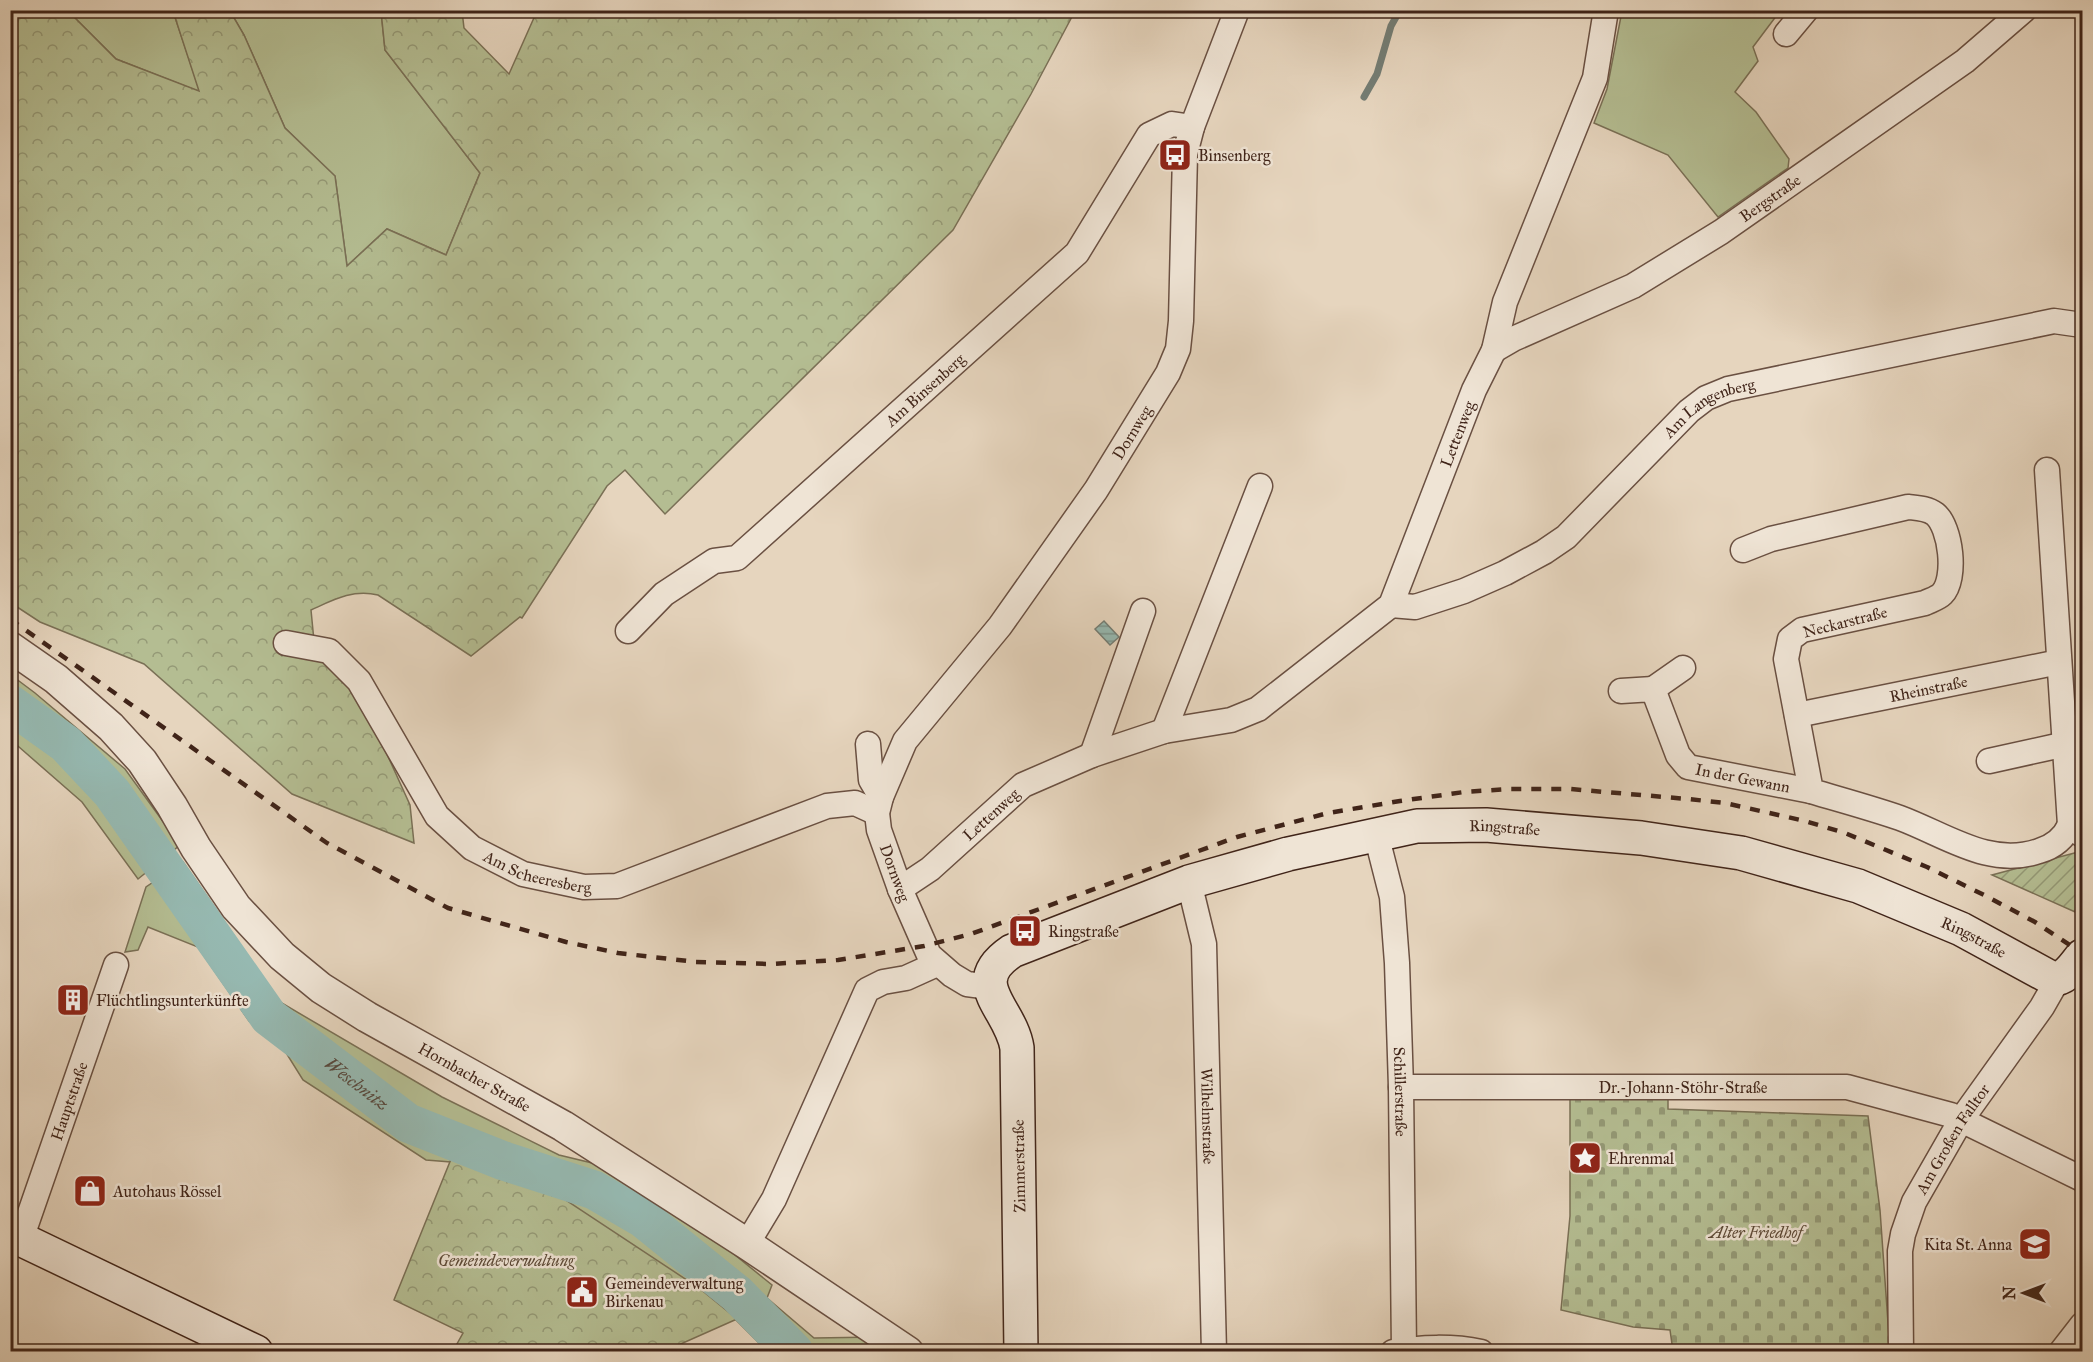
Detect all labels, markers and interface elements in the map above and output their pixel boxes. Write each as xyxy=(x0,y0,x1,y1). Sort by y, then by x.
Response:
bus stop icon: Binsenberg xyxy=(1157,137,1193,173)
place label: Binsenberg xyxy=(1198,146,1271,166)
street label: Bergstraße xyxy=(1736,170,1804,226)
street label: Am Binsenberg xyxy=(880,349,970,431)
street label: Am Langenberg xyxy=(1658,374,1757,442)
street label: Lettenweg xyxy=(1436,397,1480,470)
street label: Dornweg xyxy=(1108,401,1156,463)
street label: Neckarstraße xyxy=(1801,602,1889,642)
street label: Rheinstraße xyxy=(1888,671,1969,706)
street label: In der Gewann xyxy=(1694,759,1792,796)
street label: Lettenweg xyxy=(959,783,1024,844)
street label: Ringstraße xyxy=(1469,815,1541,839)
street label: Dornweg xyxy=(875,842,914,905)
street label: Am Scheeresberg xyxy=(480,846,592,898)
street label: Ringstraße xyxy=(1938,912,2010,962)
bus stop icon: Ringstraße xyxy=(1007,913,1043,949)
place label: Ringstraße xyxy=(1048,922,1119,942)
building icon: Flüchtlingsunterkünfte xyxy=(55,982,91,1018)
place label: Flüchtlingsunterkünfte xyxy=(96,991,249,1011)
street label: Hornbacher Straße xyxy=(415,1038,534,1116)
street label: Schillerstraße xyxy=(1390,1047,1411,1137)
water label: Weschnitz xyxy=(320,1053,393,1115)
street label: Hauptstraße xyxy=(46,1059,91,1143)
street label: Wilhelmstraße xyxy=(1198,1068,1219,1165)
street label: Dr.-Johann-Stöhr-Straße xyxy=(1598,1078,1768,1098)
street label: Am Großen Falltor xyxy=(1911,1080,1993,1198)
street label: Zimmerstraße xyxy=(1009,1119,1029,1213)
place icon: Ehrenmal xyxy=(1567,1140,1603,1176)
place label: Ehrenmal xyxy=(1608,1149,1675,1168)
shop icon: Autohaus Rössel xyxy=(72,1173,108,1209)
place label: Autohaus Rössel xyxy=(112,1182,222,1201)
park label: Alter Friedhof xyxy=(1707,1223,1807,1242)
school or university icon: Kita St. Anna xyxy=(2017,1226,2053,1262)
place label: Kita St. Anna xyxy=(1924,1235,2012,1254)
park label: Gemeindeverwaltung xyxy=(438,1251,575,1270)
north arrow xyxy=(1994,1263,2054,1323)
public building icon: Gemeindeverwaltung Birkenau xyxy=(564,1274,600,1310)
place label: Gemeindeverwaltung Birkenau xyxy=(605,1274,744,1311)
text: N xyxy=(2000,1286,2019,1300)

